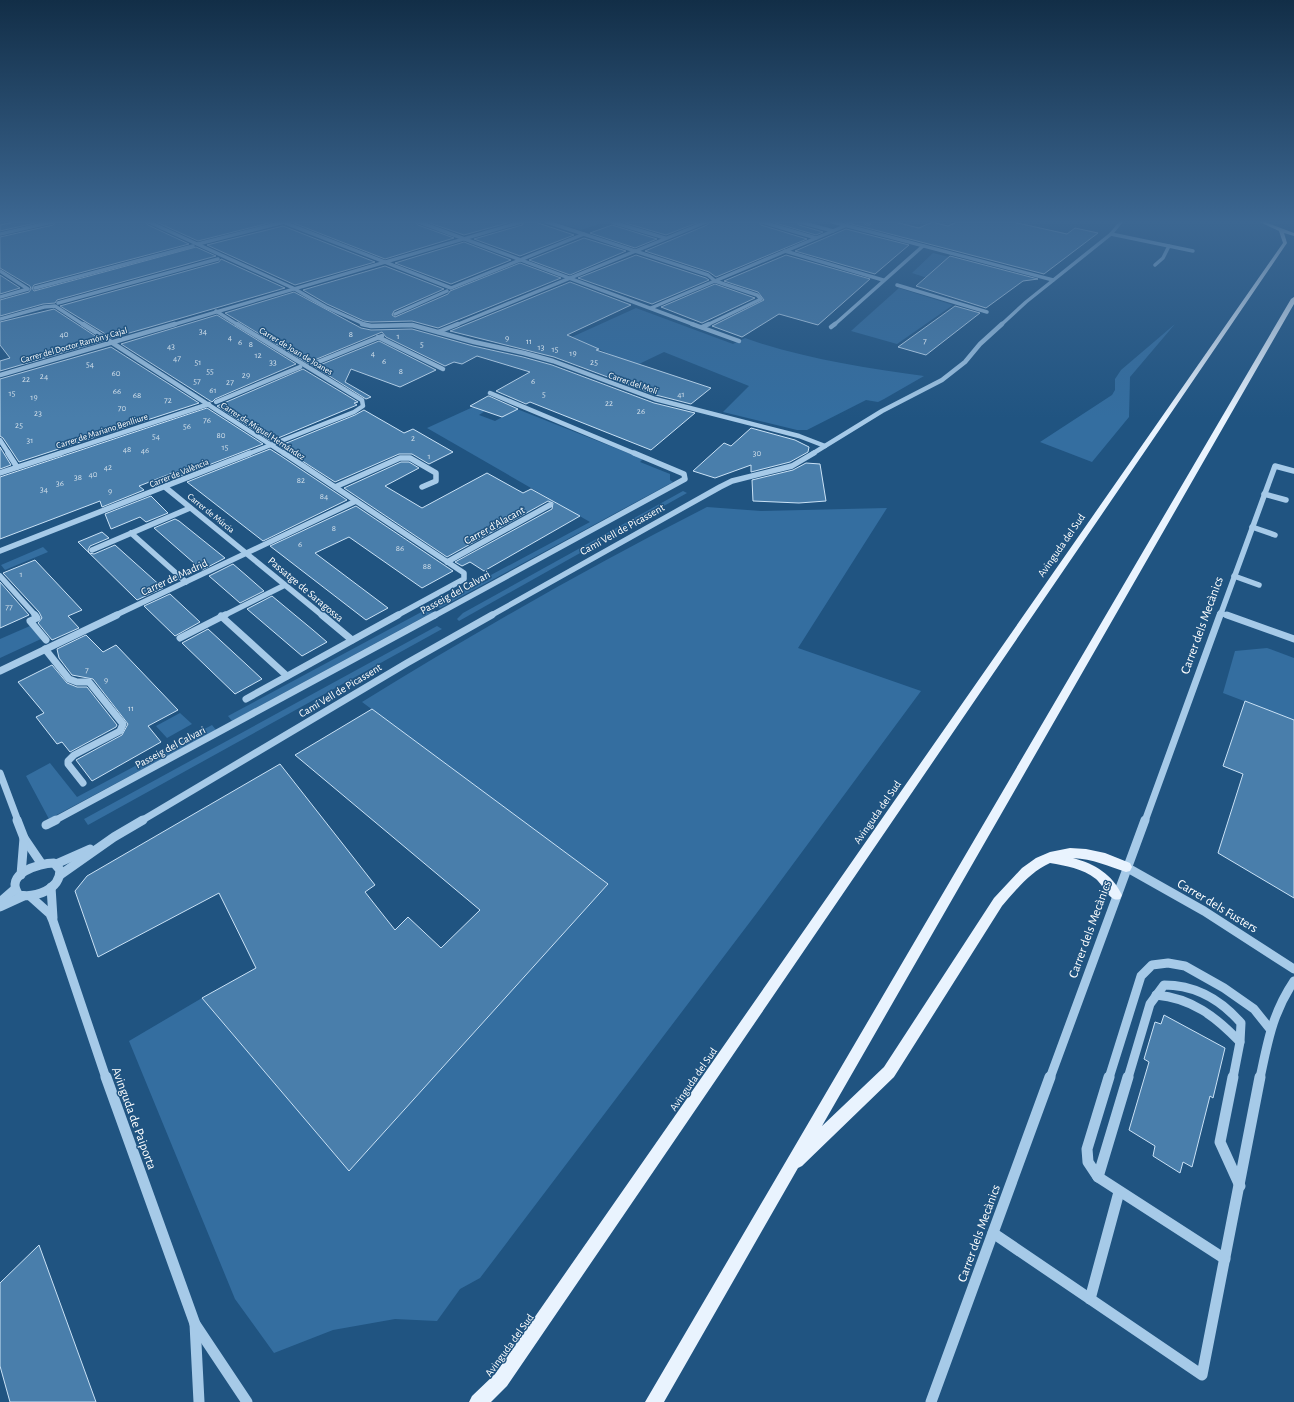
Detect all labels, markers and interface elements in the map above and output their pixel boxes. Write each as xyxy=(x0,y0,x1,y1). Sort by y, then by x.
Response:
street label: Carrer del Doctor Ramón y Cajal xyxy=(20,326,128,365)
street label: Carrer de Joan de Joanes xyxy=(257,326,334,377)
house number: 34 xyxy=(199,327,208,336)
house number: 40 xyxy=(59,330,69,339)
house number: 8 xyxy=(349,330,353,339)
house number: 1 xyxy=(396,332,400,341)
house number: 4 xyxy=(228,333,233,342)
house number: 9 xyxy=(505,334,509,343)
house number: 11 xyxy=(526,337,532,346)
house number: 7 xyxy=(923,337,927,346)
house number: 6 xyxy=(238,338,242,347)
house number: 8 xyxy=(249,340,253,349)
house number: 5 xyxy=(420,340,424,349)
house number: 43 xyxy=(167,342,175,351)
house number: 13 xyxy=(538,343,545,352)
house number: 15 xyxy=(552,345,559,354)
house number: 4 xyxy=(371,349,376,358)
house number: 19 xyxy=(569,349,577,358)
house number: 12 xyxy=(254,351,262,360)
house number: 47 xyxy=(173,354,181,363)
house number: 6 xyxy=(382,357,386,366)
house number: 51 xyxy=(195,358,201,367)
house number: 33 xyxy=(269,358,277,367)
house number: 25 xyxy=(590,358,598,367)
house number: 54 xyxy=(86,360,95,369)
house number: 55 xyxy=(206,367,214,376)
house number: 8 xyxy=(399,367,403,376)
house number: 60 xyxy=(112,369,121,378)
house number: 29 xyxy=(242,371,250,380)
street label: Carrer del Molí xyxy=(607,371,659,396)
house number: 24 xyxy=(40,372,49,381)
house number: 22 xyxy=(22,375,30,384)
house number: 57 xyxy=(193,377,201,386)
house number: 6 xyxy=(531,377,535,386)
house number: 27 xyxy=(226,378,234,387)
house number: 61 xyxy=(209,386,217,395)
house number: 66 xyxy=(113,387,121,396)
house number: 15 xyxy=(9,389,16,398)
house number: 5 xyxy=(542,390,546,399)
house number: 41 xyxy=(677,390,685,399)
house number: 68 xyxy=(133,391,141,400)
house number: 19 xyxy=(30,393,38,402)
house number: 72 xyxy=(164,396,172,405)
house number: 22 xyxy=(605,399,613,408)
street label: Carrer de Miguel Hernández xyxy=(219,401,307,462)
house number: 70 xyxy=(118,404,126,413)
house number: 26 xyxy=(637,407,645,416)
house number: 23 xyxy=(34,409,42,418)
street label: Carrer de Mariano Benlliure xyxy=(55,412,149,451)
house number: 76 xyxy=(203,416,211,425)
house number: 25 xyxy=(15,421,23,430)
house number: 56 xyxy=(183,422,191,431)
house number: 80 xyxy=(216,431,226,440)
house number: 54 xyxy=(152,432,161,441)
house number: 2 xyxy=(411,434,415,443)
house number: 31 xyxy=(27,436,33,445)
house number: 15 xyxy=(222,443,229,452)
house number: 48 xyxy=(123,445,131,454)
house number: 46 xyxy=(141,446,149,455)
house number: 30 xyxy=(753,449,761,458)
house number: 1 xyxy=(427,452,431,461)
street label: Carrer de València xyxy=(148,457,210,489)
house number: 42 xyxy=(104,463,112,472)
house number: 40 xyxy=(88,470,98,479)
house number: 38 xyxy=(74,473,82,482)
house number: 82 xyxy=(297,476,305,485)
house number: 36 xyxy=(56,479,64,488)
house number: 34 xyxy=(40,485,49,494)
house number: 9 xyxy=(108,487,112,496)
street label: Carrer de Múrcia xyxy=(186,492,236,535)
house number: 84 xyxy=(320,492,329,501)
street label: Camí Vell de Picassent xyxy=(578,501,667,557)
street label: Carrer d'Alacant xyxy=(462,504,527,547)
street label: Avinguda del Sud xyxy=(1036,511,1087,579)
house number: 8 xyxy=(332,524,336,533)
house number: 6 xyxy=(298,540,302,549)
house number: 86 xyxy=(396,544,404,553)
street label: Passatge de Saragossa xyxy=(266,555,345,624)
street label: Carrer de Madrid xyxy=(139,557,209,598)
house number: 88 xyxy=(423,562,431,571)
street label: Passeig del Calvari xyxy=(418,569,492,616)
house number: 1 xyxy=(19,570,23,579)
street label: Carrer dels Mecànics xyxy=(1179,575,1226,676)
house number: 77 xyxy=(5,603,13,612)
street label: Camí Vell de Picassent xyxy=(297,661,384,719)
house number: 7 xyxy=(85,666,89,675)
house number: 9 xyxy=(104,676,108,685)
house number: 11 xyxy=(128,704,134,713)
street label: Passeig del Calvari xyxy=(133,724,207,771)
street label: Avinguda del Sud xyxy=(852,778,903,846)
street label: Carrer dels Fusters xyxy=(1175,877,1260,936)
street label: Carrer dels Mecànics xyxy=(1067,879,1114,980)
street label: Avinguda del Sud xyxy=(668,1045,719,1113)
street label: Avinguda de Paiporta xyxy=(109,1065,158,1172)
street label: Carrer dels Mecànics xyxy=(956,1183,1003,1284)
street label: Avinguda del Sud xyxy=(483,1312,536,1379)

